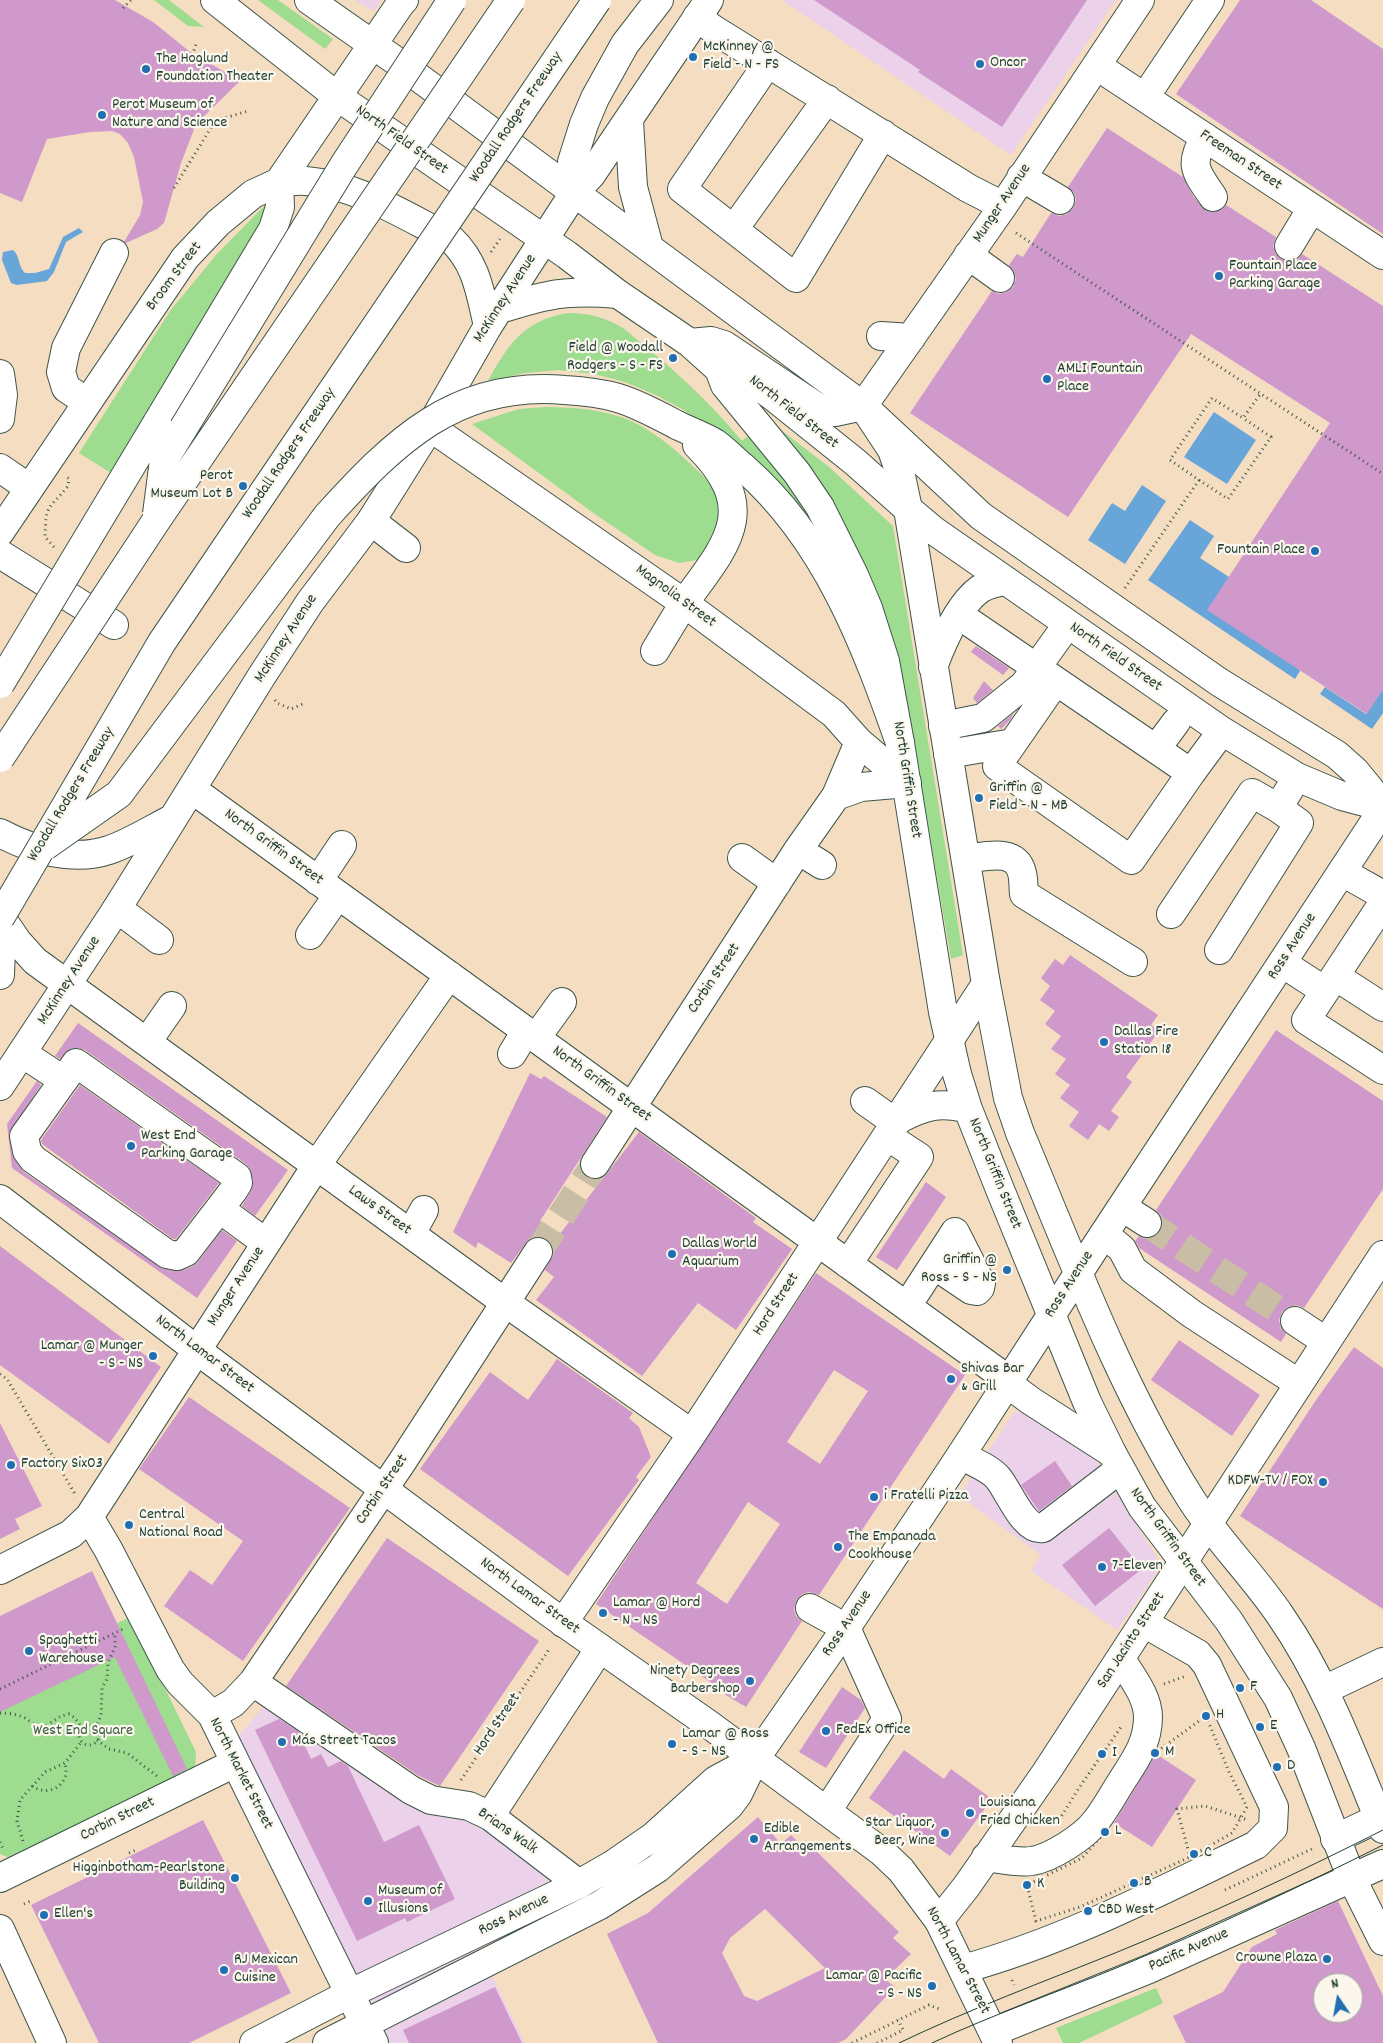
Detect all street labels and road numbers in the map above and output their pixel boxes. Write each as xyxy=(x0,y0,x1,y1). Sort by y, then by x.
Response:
street label: Woodall Rodgers Freeway xyxy=(466,49,568,187)
street label: North Field Street xyxy=(351,102,451,180)
street label: Freeman Street xyxy=(1195,126,1285,196)
street label: Munger Avenue xyxy=(970,161,1036,247)
street label: Broom Street xyxy=(143,239,207,315)
street label: McKinney Avenue xyxy=(470,251,542,347)
street label: North Field Street xyxy=(744,372,842,454)
street label: Woodall Rodgers Freeway xyxy=(239,385,341,523)
street label: Magnolia Street xyxy=(631,561,719,633)
street label: McKinney Avenue xyxy=(251,591,323,687)
street label: North Field Street xyxy=(1065,619,1165,697)
street label: North Griffin Street xyxy=(887,720,925,840)
street label: Woodall Rodgers Freeway xyxy=(24,724,120,866)
street label: North Griffin Street xyxy=(220,806,326,890)
street label: Ross Avenue xyxy=(1264,910,1322,984)
street label: McKinney Avenue xyxy=(34,933,106,1029)
street label: Corbin Street xyxy=(684,940,746,1018)
street label: North Griffin Street xyxy=(548,1043,654,1127)
street label: North Griffin Street xyxy=(963,1116,1025,1232)
street label: Laws Street xyxy=(344,1182,414,1240)
street label: Munger Avenue xyxy=(204,1244,270,1330)
street label: Ross Avenue xyxy=(1041,1248,1099,1322)
street label: Hord Street xyxy=(750,1270,804,1340)
street label: North Lamar Street xyxy=(151,1312,257,1398)
street label: Corbin Street xyxy=(352,1451,414,1529)
street label: North Griffin Street xyxy=(1125,1485,1209,1591)
street label: North Lamar Street xyxy=(475,1554,583,1640)
street label: Ross Avenue xyxy=(819,1587,877,1661)
street label: San Jacinto Street xyxy=(1094,1589,1170,1693)
street label: Hord Street xyxy=(470,1690,526,1760)
street label: North Market Street xyxy=(204,1715,276,1833)
street label: Corbin Street xyxy=(78,1794,158,1846)
street label: Brians Walk xyxy=(473,1804,541,1860)
street label: Ross Avenue xyxy=(476,1891,552,1941)
street label: North Lamar Street xyxy=(921,1904,993,2018)
street label: Pacific Avenue xyxy=(1146,1925,1232,1977)

